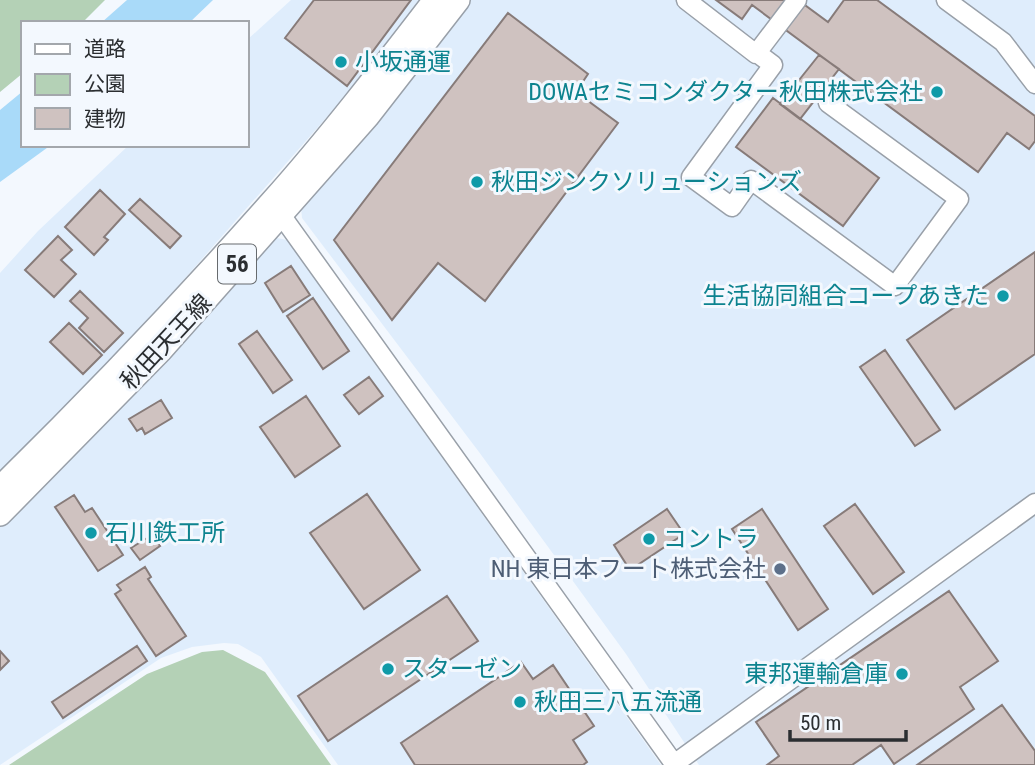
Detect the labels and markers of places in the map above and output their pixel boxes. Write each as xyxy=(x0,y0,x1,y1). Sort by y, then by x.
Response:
place label: 小坂通運 xyxy=(355,48,451,76)
marker: 小坂通運 xyxy=(333,54,349,70)
place label: DOWAセミコンダクター秋田株式会社 xyxy=(528,78,923,106)
marker: DOWAセミコンダクター秋田株式会社 xyxy=(929,84,945,100)
place label: 秋田ジンクソリューションズ xyxy=(491,168,802,196)
marker: 秋田ジンクソリューションズ xyxy=(469,174,485,190)
place label: 生活協同組合コープあきた xyxy=(702,282,989,310)
marker: 生活協同組合コープあきた xyxy=(995,288,1011,304)
place label: 石川鉄工所 xyxy=(105,519,225,547)
marker: 石川鉄工所 xyxy=(83,525,99,541)
place label: コントラ xyxy=(663,525,759,553)
marker: コントラ xyxy=(641,531,657,547)
place label: NH 東日本フート株式会社 xyxy=(491,555,766,583)
marker: NH 東日本フート株式会社 xyxy=(772,561,788,577)
place label: スターゼン xyxy=(402,655,522,683)
place label: 東邦運輸倉庫 xyxy=(744,660,888,688)
marker: スターゼン xyxy=(380,661,396,677)
marker: 東邦運輸倉庫 xyxy=(894,666,910,682)
place label: 秋田三八五流通 xyxy=(534,688,702,716)
marker: 秋田三八五流通 xyxy=(512,694,528,710)

